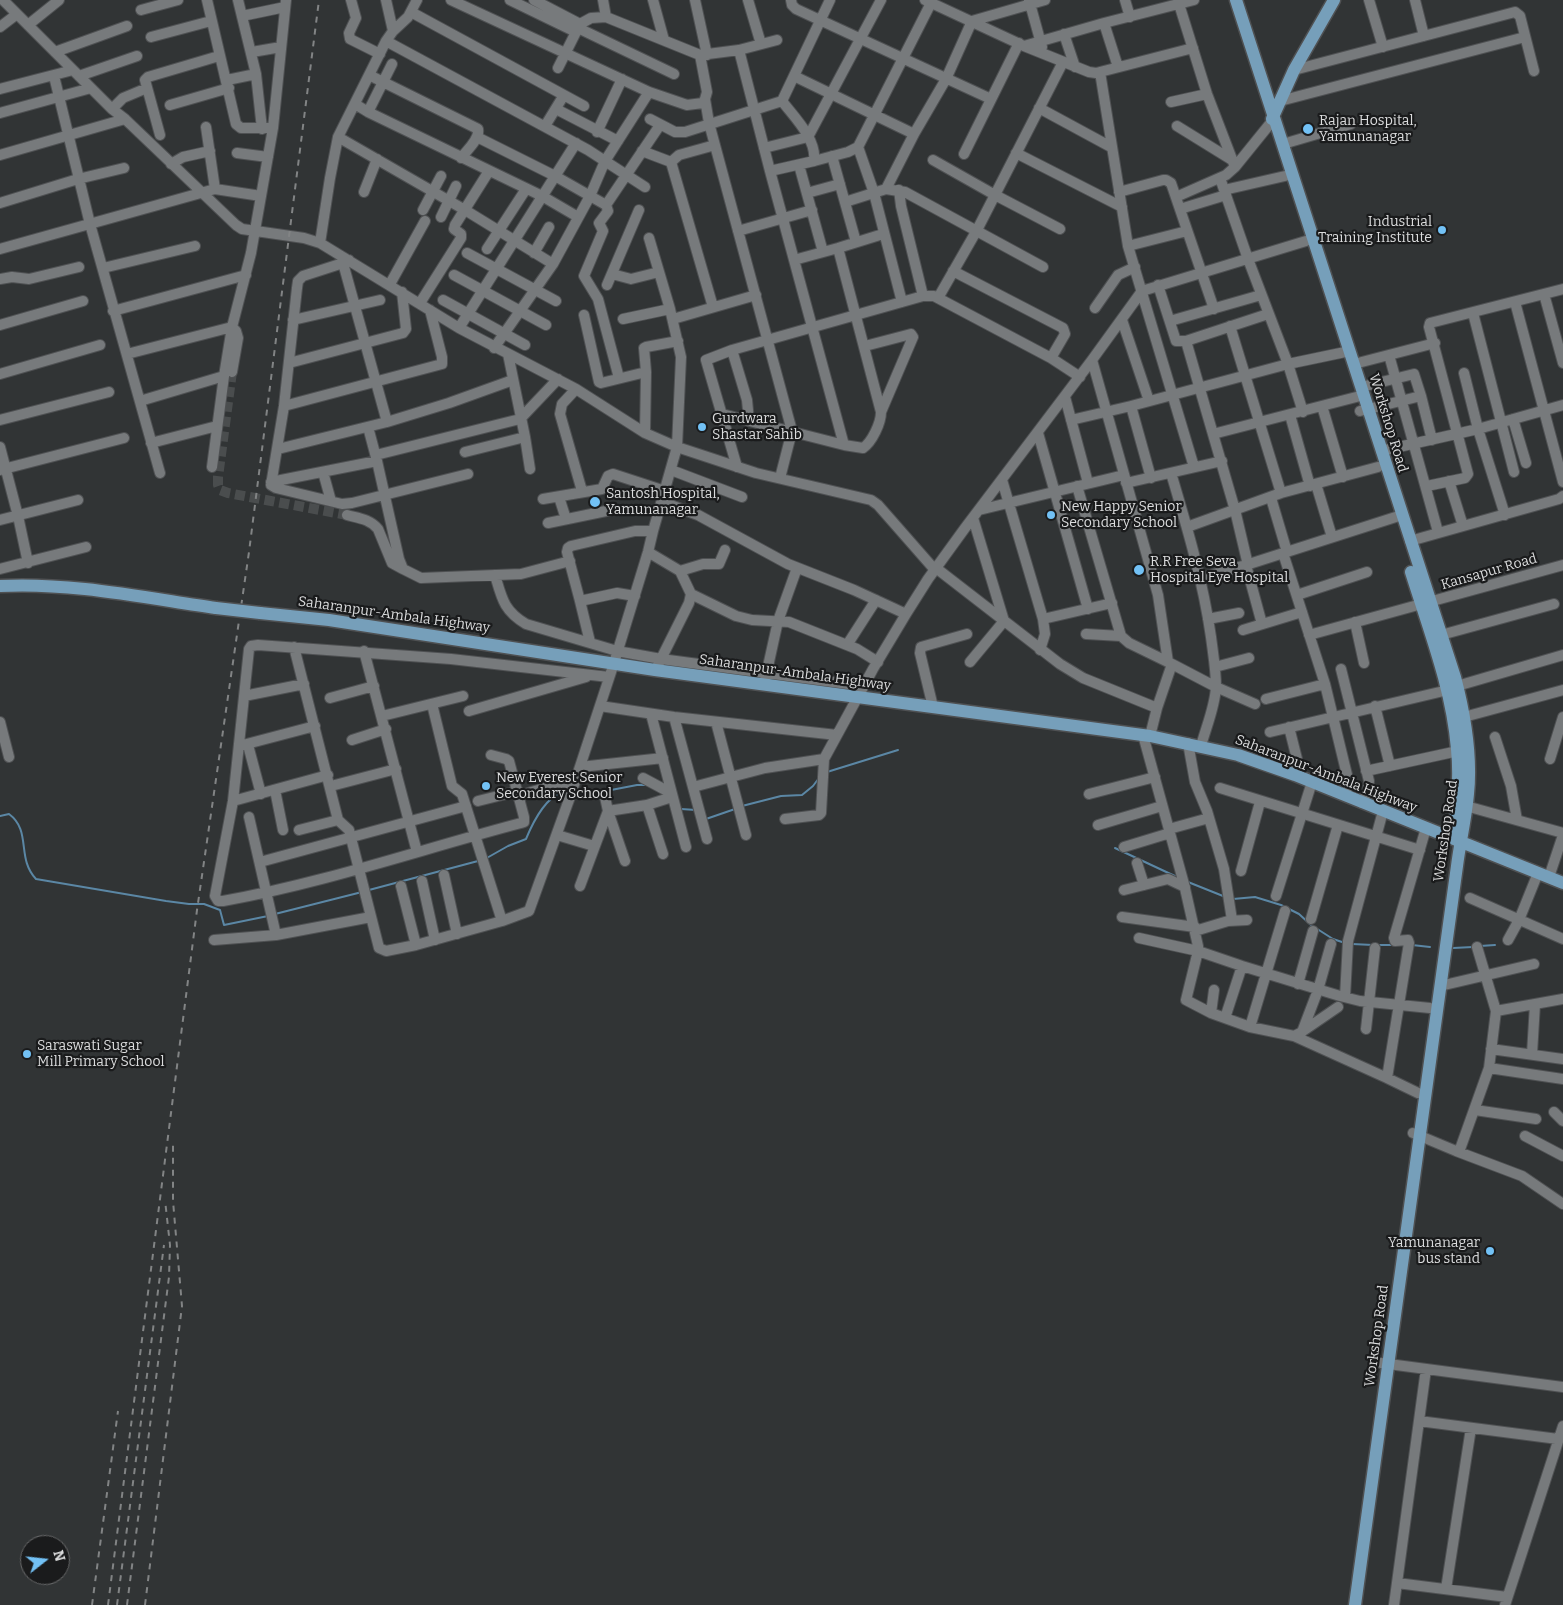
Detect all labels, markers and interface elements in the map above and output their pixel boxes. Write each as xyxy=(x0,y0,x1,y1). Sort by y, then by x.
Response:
place label: Rajan Hospital, Yamunanagar xyxy=(1319,113,1417,146)
marker: Rajan Hospital, Yamunanagar xyxy=(1301,122,1315,136)
place label: Industrial Training Institute xyxy=(1318,214,1432,246)
marker: Industrial Training Institute xyxy=(1436,224,1448,236)
street label: Workshop Road xyxy=(1365,372,1411,474)
place label: Gurdwara Shastar Sahib xyxy=(712,411,802,444)
marker: Gurdwara Shastar Sahib xyxy=(696,421,708,433)
place label: Santosh Hospital, Yamunanagar xyxy=(606,486,720,518)
marker: Santosh Hospital, Yamunanagar xyxy=(588,495,602,509)
place label: New Happy Senior Secondary School xyxy=(1061,499,1182,532)
marker: New Happy Senior Secondary School xyxy=(1045,509,1057,521)
street label: Kansapur Road xyxy=(1439,550,1539,594)
place label: R.R Free Seva Hospital Eye Hospital xyxy=(1150,554,1288,586)
marker: R.R Free Seva Hospital Eye Hospital xyxy=(1132,563,1146,577)
street label: Saharanpur-Ambala Highway xyxy=(297,593,491,637)
street label: Saharanpur-Ambala Highway xyxy=(698,651,892,695)
street label: Saharanpur-Ambala Highway xyxy=(1233,731,1419,817)
place label: New Everest Senior Secondary School xyxy=(496,770,622,802)
street label: Workshop Road xyxy=(1431,779,1461,883)
marker: New Everest Senior Secondary School xyxy=(480,780,492,792)
place label: Saraswati Sugar Mill Primary School xyxy=(37,1038,164,1070)
marker: Saraswati Sugar Mill Primary School xyxy=(21,1048,33,1060)
place label: Yamunanagar bus stand xyxy=(1388,1235,1480,1268)
marker: Yamunanagar bus stand xyxy=(1484,1245,1496,1257)
street label: Workshop Road xyxy=(1362,1284,1392,1388)
north arrow xyxy=(20,1535,70,1585)
text: N xyxy=(49,1548,69,1564)

